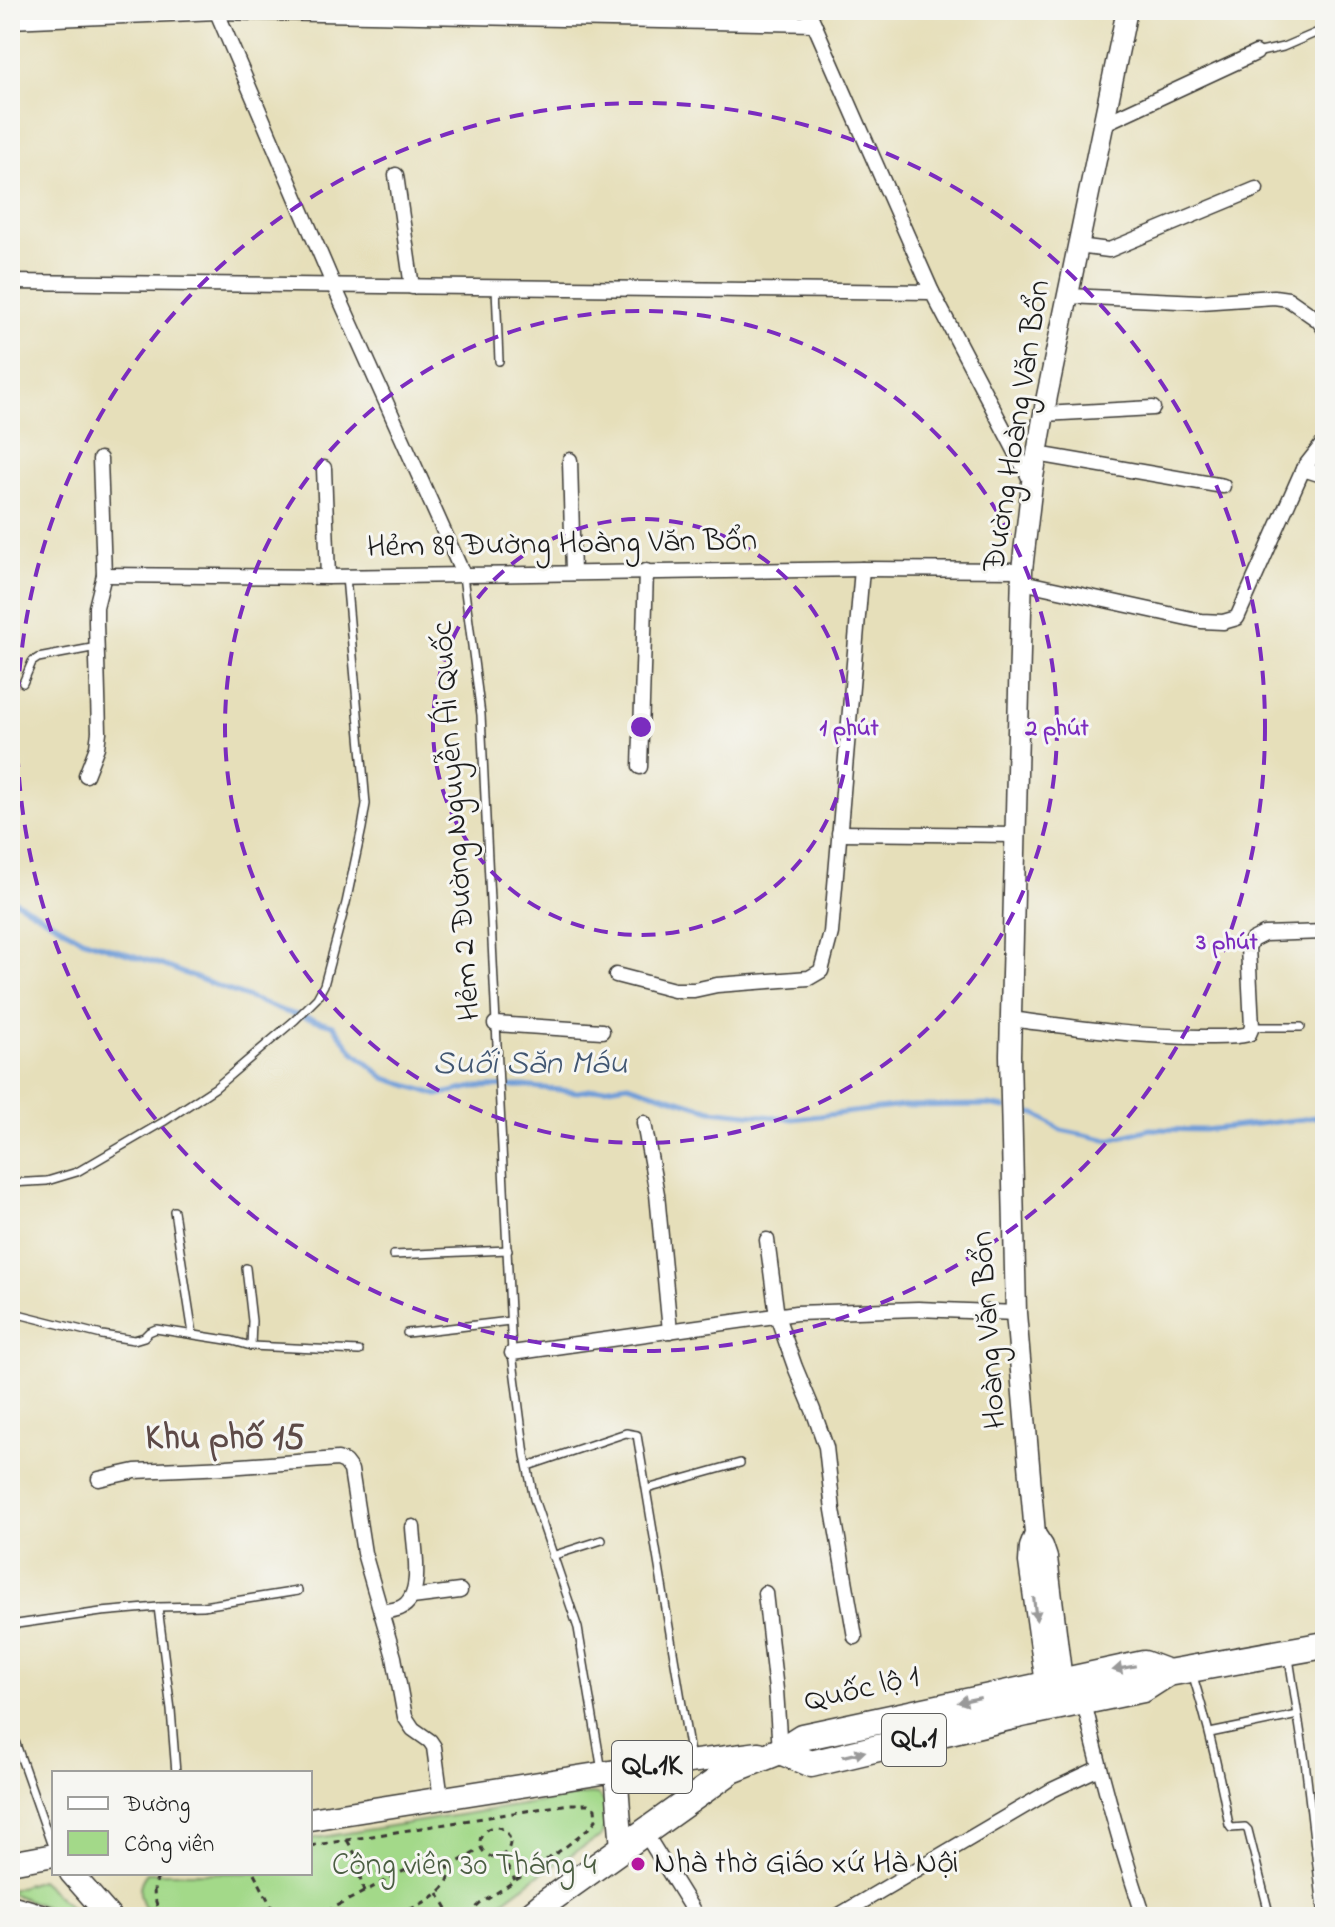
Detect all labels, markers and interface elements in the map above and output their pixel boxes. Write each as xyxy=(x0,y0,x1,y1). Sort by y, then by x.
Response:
street label: Đường Hoàng Văn Bổn xyxy=(972,277,1064,576)
street label: Hẻm 89 Đường Hoàng Văn Bổn xyxy=(366,518,758,572)
street label: Hẻm 2 Đường Nguyễn Ái Quốc xyxy=(420,619,494,1022)
text: 1 phút xyxy=(819,712,879,747)
text: 2 phút xyxy=(1024,712,1090,747)
centre of rings xyxy=(627,713,655,741)
text: 3 phút xyxy=(1195,926,1259,961)
water label: Suối Săn Máu xyxy=(433,1040,627,1090)
street label: Hoàng Văn Bổn xyxy=(960,1229,1020,1431)
district label: Khu phố 15 xyxy=(145,1413,305,1466)
one-way arrow xyxy=(1029,1596,1042,1621)
street label: Quốc lộ 1 xyxy=(800,1654,924,1726)
one-way arrow xyxy=(1111,1662,1136,1675)
one-way arrow xyxy=(957,1694,982,1707)
road number: QL.1 xyxy=(882,1714,946,1766)
road number: QL.1K xyxy=(612,1741,692,1793)
one-way arrow xyxy=(842,1747,867,1760)
legend xyxy=(52,1771,312,1875)
text: Đường xyxy=(123,1788,190,1823)
text: Công viên xyxy=(124,1828,214,1863)
place label: Nhà thờ Giáo xứ Hà Nội xyxy=(654,1841,959,1888)
park label: Công viên 30 Tháng 4 xyxy=(332,1843,596,1890)
marker: Nhà thờ Giáo xứ Hà Nội xyxy=(629,1855,647,1873)

